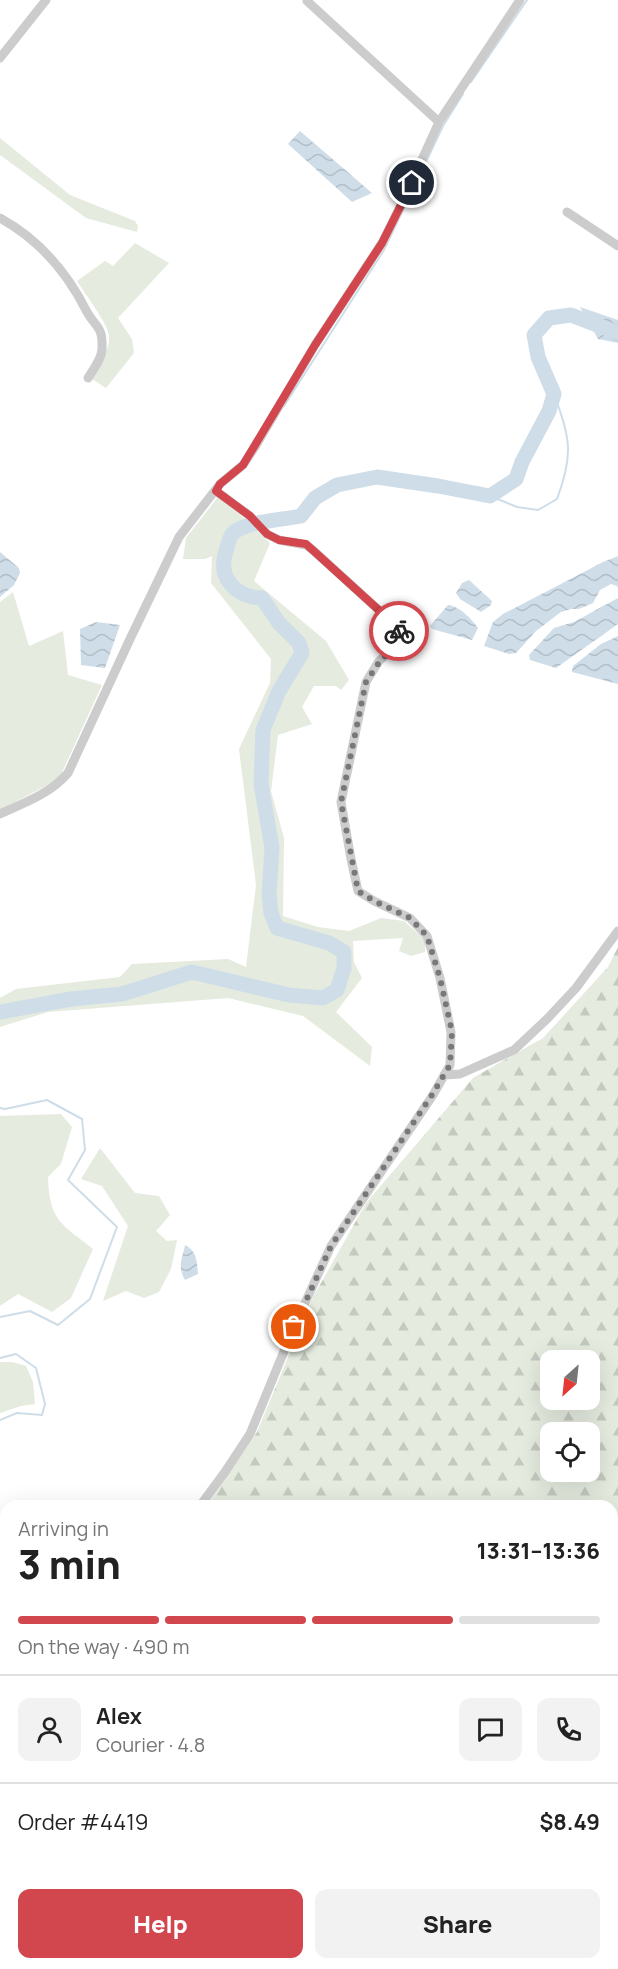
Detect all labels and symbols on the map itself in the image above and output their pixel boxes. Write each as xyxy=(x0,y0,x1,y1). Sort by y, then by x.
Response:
pin xyxy=(386,157,437,208)
courier xyxy=(369,601,429,661)
pin xyxy=(268,1301,319,1352)
north arrow xyxy=(540,1350,600,1410)

